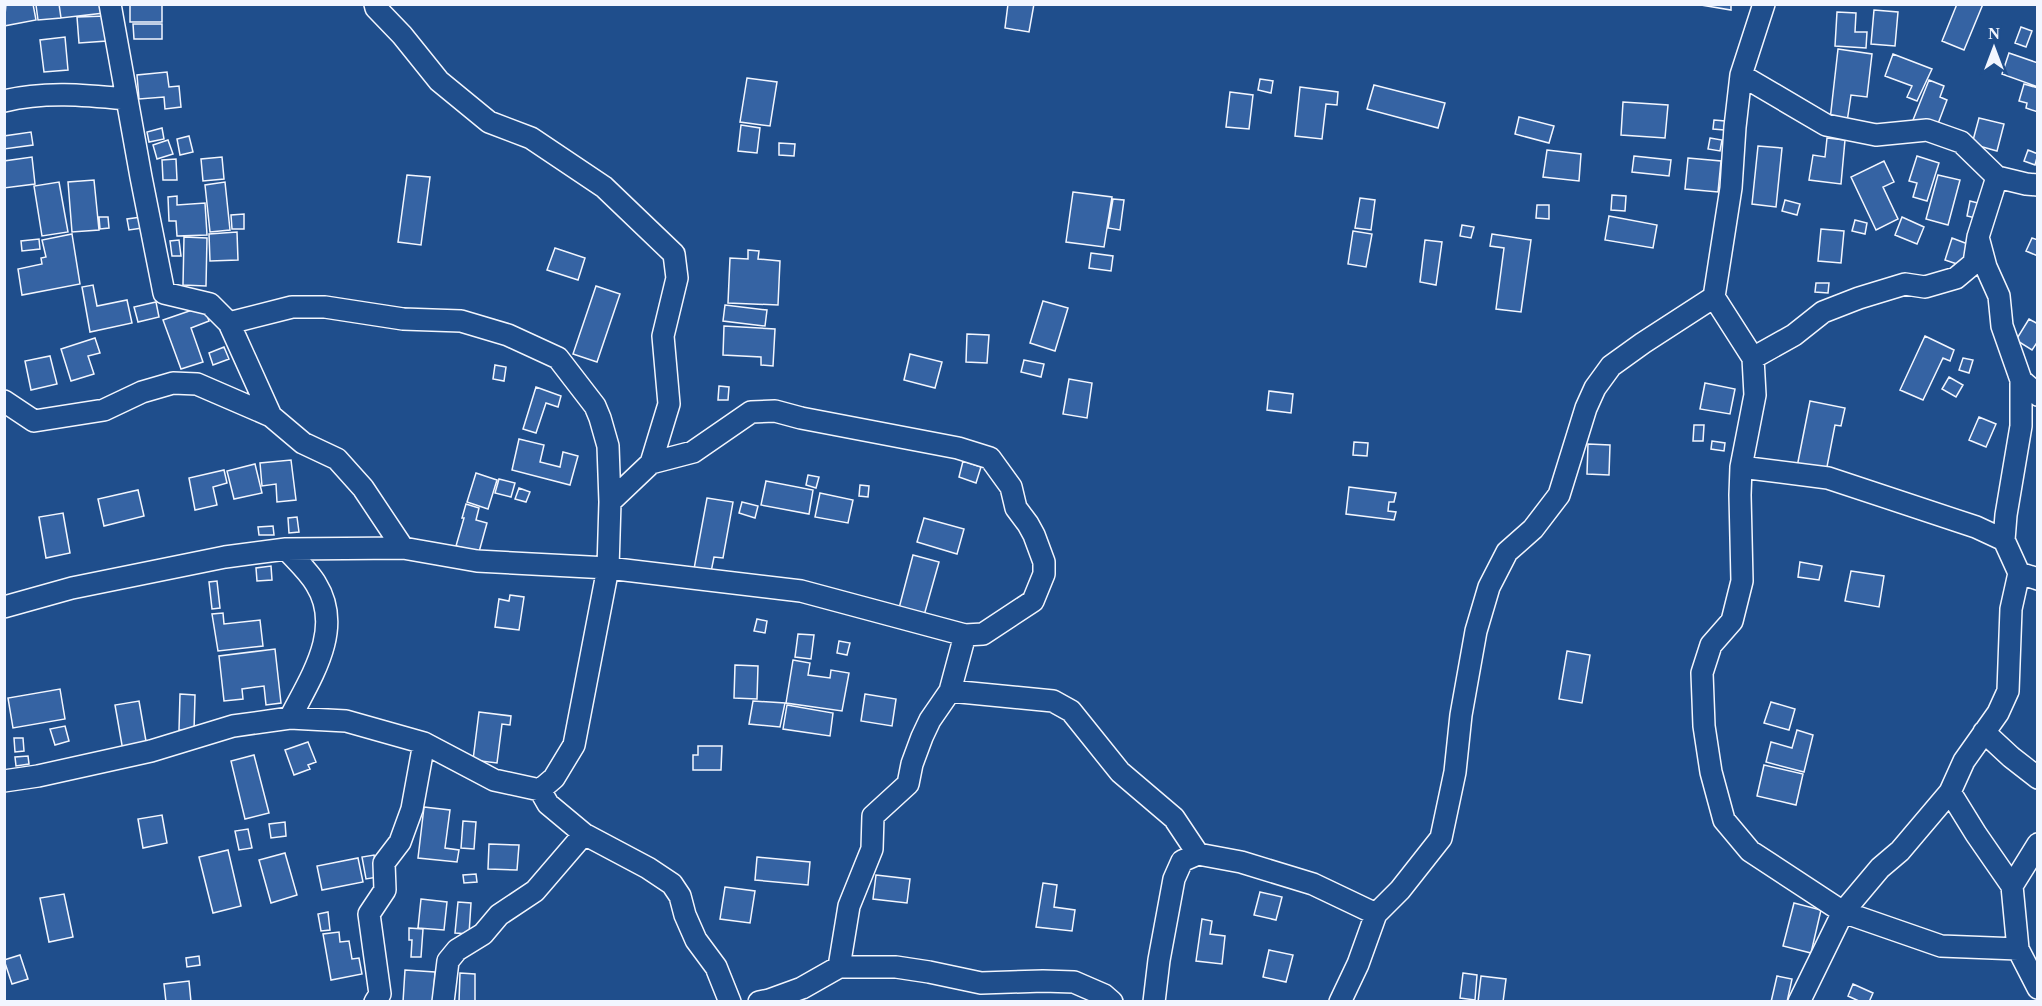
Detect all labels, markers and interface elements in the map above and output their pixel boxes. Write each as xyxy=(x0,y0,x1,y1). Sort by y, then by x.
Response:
north arrow xyxy=(1964,18,2024,78)
text: N xyxy=(1988,25,2000,42)

